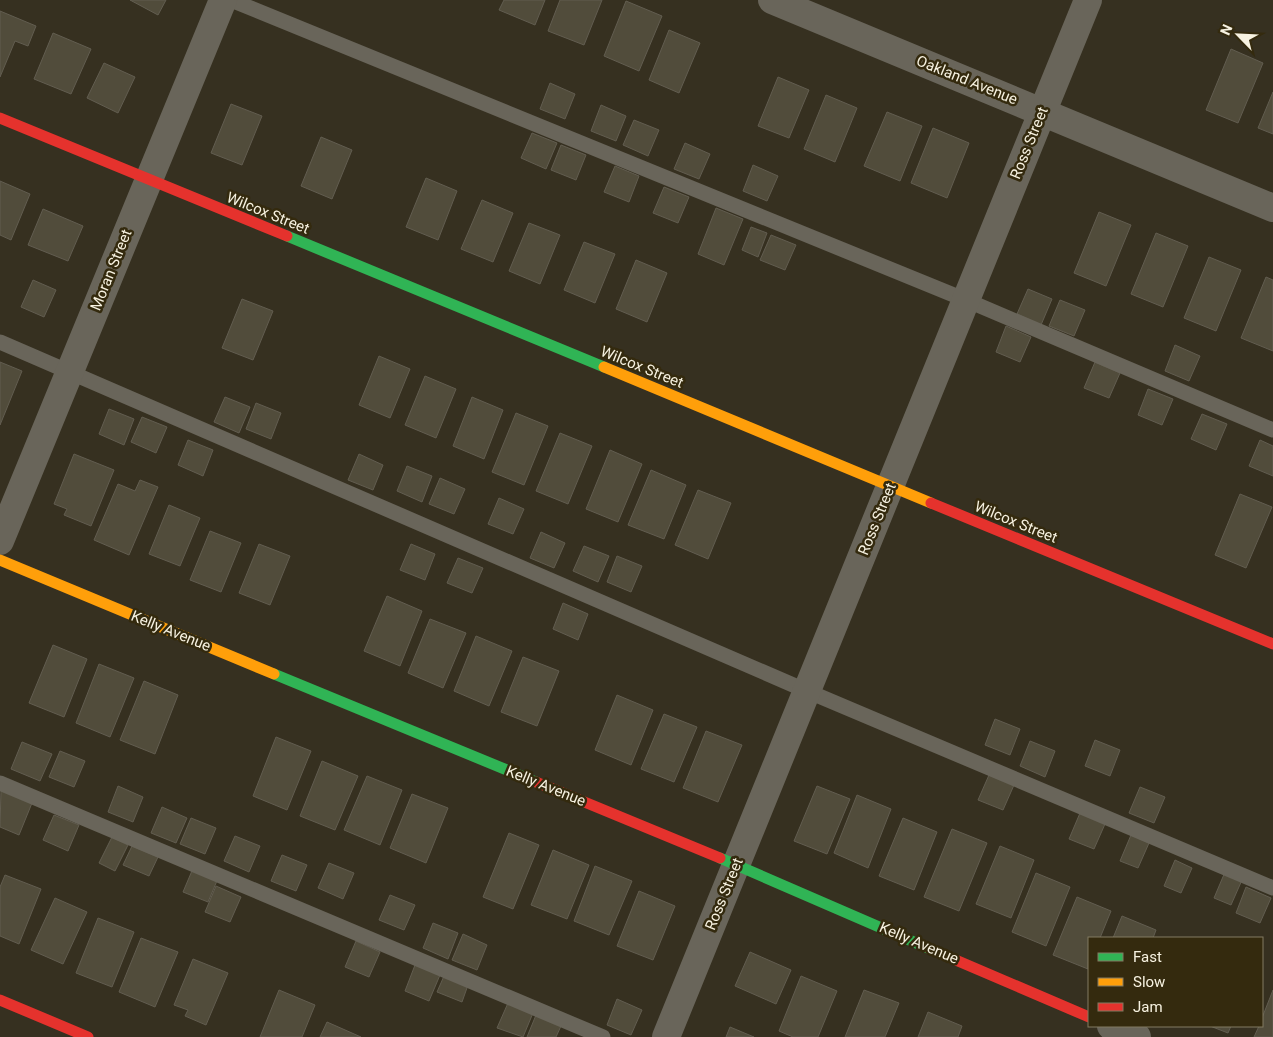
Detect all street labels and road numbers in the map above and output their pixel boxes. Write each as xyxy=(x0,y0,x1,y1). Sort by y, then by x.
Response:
street label: Oakland Avenue xyxy=(914,52,1020,108)
street label: Ross Street xyxy=(1006,104,1052,182)
street label: Wilcox Street xyxy=(224,188,312,238)
street label: Moran Street xyxy=(87,227,136,313)
street label: Wilcox Street xyxy=(598,342,686,392)
street label: Ross Street xyxy=(854,480,900,558)
street label: Wilcox Street xyxy=(972,497,1060,547)
street label: Kelly Avenue xyxy=(129,607,214,655)
street label: Kelly Avenue xyxy=(504,762,589,810)
street label: Ross Street xyxy=(701,855,747,933)
street label: Kelly Avenue xyxy=(877,918,961,968)

